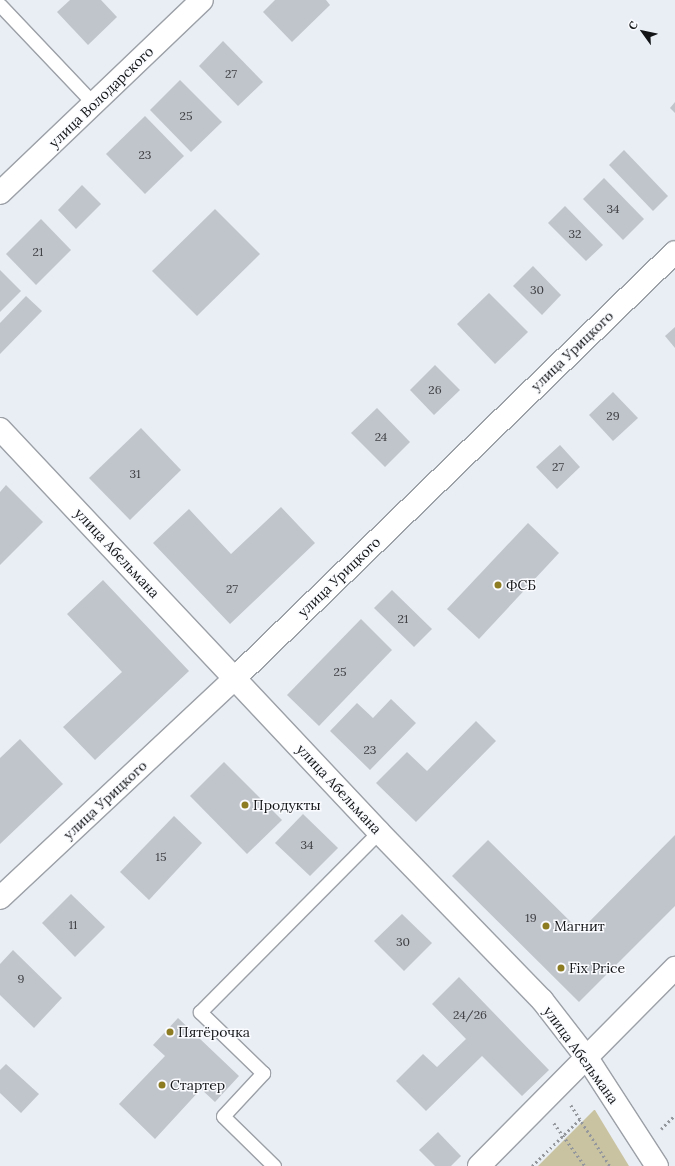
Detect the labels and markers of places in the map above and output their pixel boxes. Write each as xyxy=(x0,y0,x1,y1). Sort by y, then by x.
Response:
place label: ФСБ xyxy=(506,577,536,593)
marker: ФСБ xyxy=(493,580,503,590)
place label: Продукты xyxy=(253,797,321,813)
marker: Продукты xyxy=(240,800,250,810)
place label: Магнит xyxy=(554,918,605,934)
marker: Магнит xyxy=(541,921,551,931)
place label: Fix Price xyxy=(569,960,625,976)
marker: Fix Price xyxy=(556,963,566,973)
place label: Пятёрочка xyxy=(178,1024,250,1040)
marker: Пятёрочка xyxy=(165,1027,175,1037)
place label: Стартер xyxy=(170,1077,225,1093)
marker: Стартер xyxy=(157,1080,167,1090)

